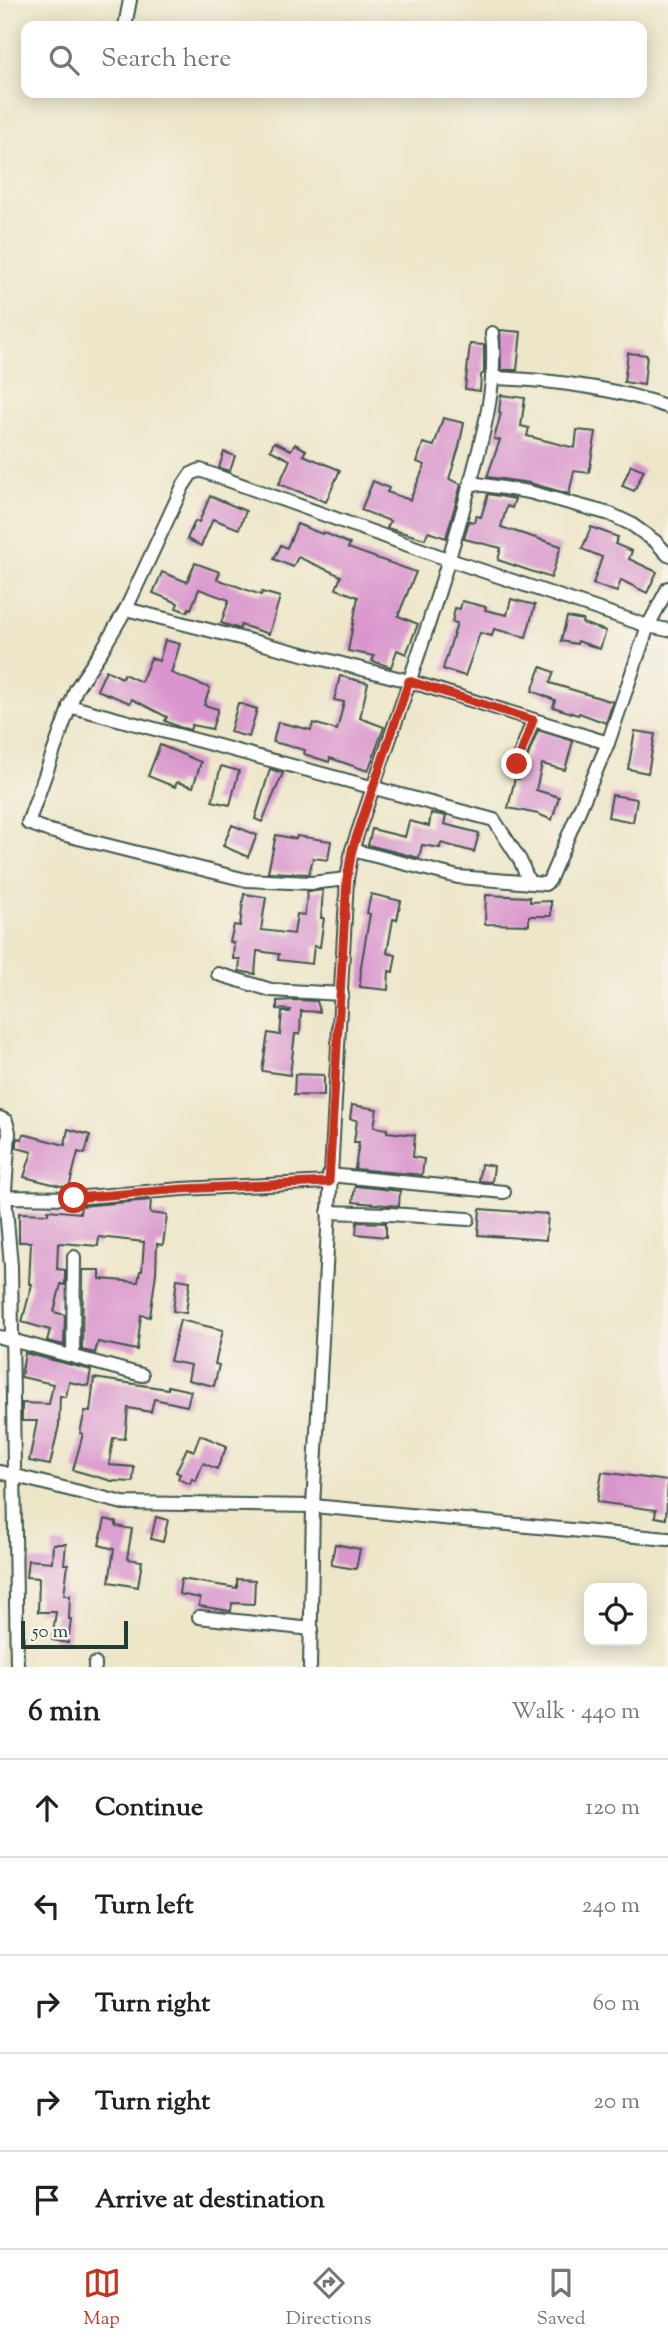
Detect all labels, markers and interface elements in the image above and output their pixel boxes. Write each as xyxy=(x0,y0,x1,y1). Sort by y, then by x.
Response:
search box xyxy=(21,21,647,98)
icon: search xyxy=(45,41,83,79)
text: Search here xyxy=(101,41,231,78)
route end xyxy=(501,748,532,779)
route start xyxy=(58,1182,89,1213)
map controls xyxy=(584,1583,647,1646)
button: locate xyxy=(584,1583,647,1646)
scale bar xyxy=(21,1618,128,1650)
text: 50 m xyxy=(32,1619,68,1646)
text: 6 min xyxy=(28,1691,100,1734)
text: Walk · 440 m xyxy=(511,1696,640,1729)
icon: ahead xyxy=(28,1789,66,1827)
text: Continue xyxy=(95,1790,203,1827)
text: 120 m xyxy=(585,1792,640,1825)
icon: left xyxy=(28,1887,66,1925)
text: Turn left xyxy=(95,1888,194,1925)
text: 240 m xyxy=(582,1890,640,1923)
icon: right xyxy=(28,1985,66,2023)
text: Turn right xyxy=(95,1986,210,2023)
text: 60 m xyxy=(592,1988,640,2021)
icon: right xyxy=(28,2083,66,2121)
text: Turn right xyxy=(95,2084,210,2121)
text: 20 m xyxy=(593,2086,640,2119)
icon: arrive xyxy=(28,2181,66,2219)
text: Arrive at destination xyxy=(95,2182,325,2219)
tab: Map xyxy=(83,2264,121,2333)
tab: Directions xyxy=(286,2264,371,2333)
tab: Saved xyxy=(537,2264,585,2333)

